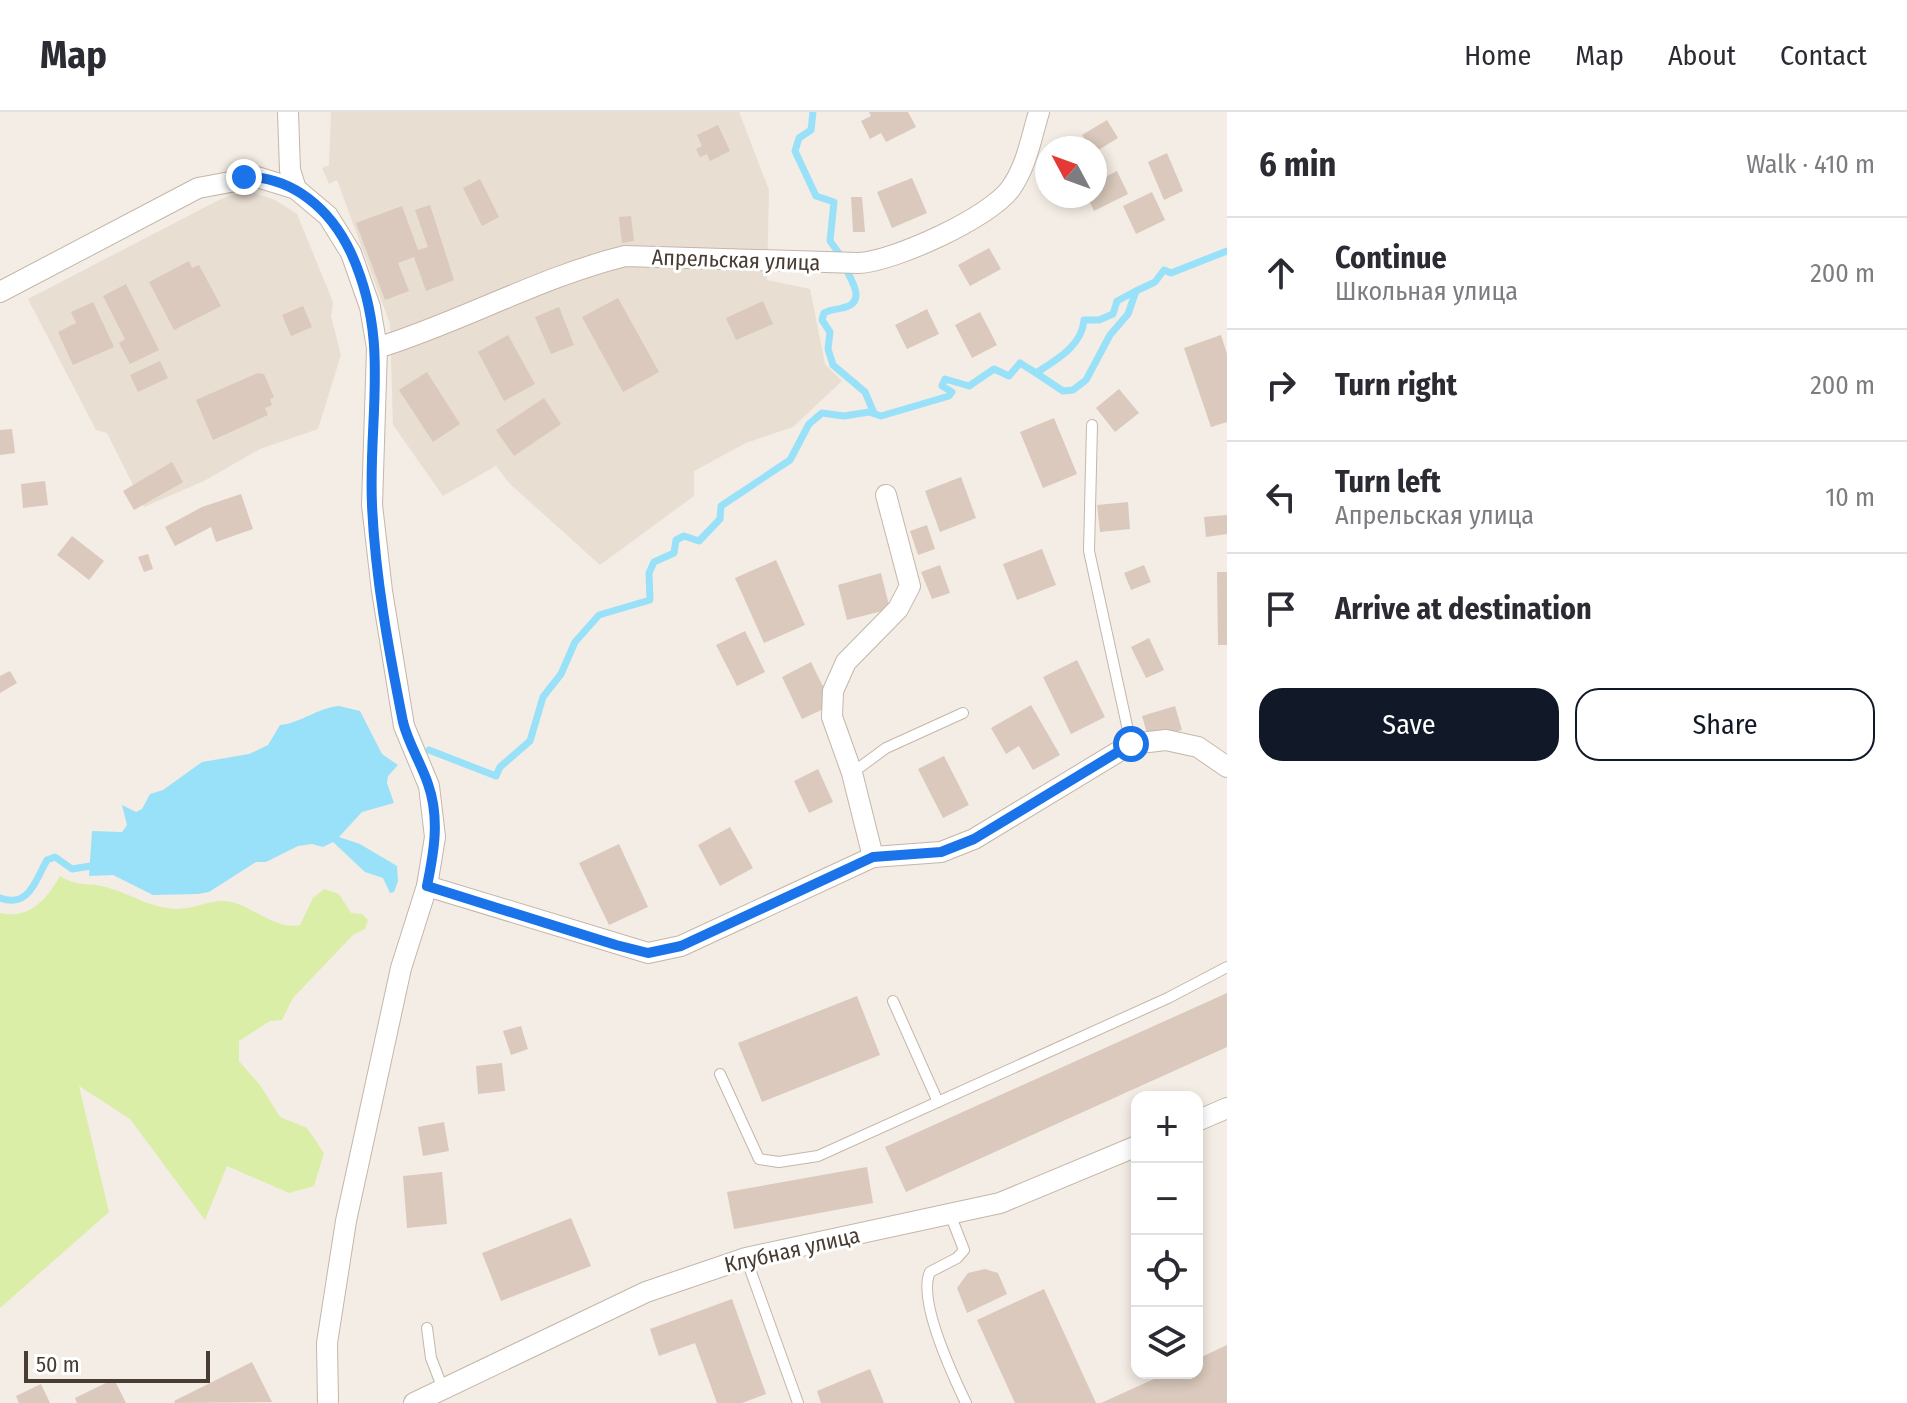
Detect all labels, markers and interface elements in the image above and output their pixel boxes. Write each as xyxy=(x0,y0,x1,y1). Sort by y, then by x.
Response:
text: Map xyxy=(40,32,107,78)
text: Home xyxy=(1464,39,1531,72)
text: Map xyxy=(1575,39,1624,72)
text: About xyxy=(1668,39,1736,72)
text: Contact xyxy=(1780,39,1867,72)
north arrow xyxy=(1035,136,1107,208)
text: 6 min xyxy=(1259,144,1336,185)
text: Walk · 410 m xyxy=(1746,149,1875,180)
route end xyxy=(226,159,262,195)
text: Continue xyxy=(1335,240,1447,276)
street label: Апрельская улица xyxy=(651,244,821,276)
icon: ahead xyxy=(1259,251,1303,295)
text: 200 m xyxy=(1810,258,1875,289)
text: Школьная улица xyxy=(1335,276,1518,307)
icon: right xyxy=(1259,363,1303,407)
text: Turn right xyxy=(1335,367,1457,403)
text: 200 m xyxy=(1810,370,1875,401)
text: Turn left xyxy=(1335,464,1441,500)
icon: left xyxy=(1259,475,1303,519)
text: 10 m xyxy=(1825,482,1875,513)
text: Апрельская улица xyxy=(1335,500,1534,531)
icon: arrive xyxy=(1259,587,1303,631)
text: Arrive at destination xyxy=(1335,591,1592,627)
button: Save xyxy=(1259,688,1559,761)
button: Share xyxy=(1575,688,1875,761)
route start xyxy=(1113,726,1149,762)
map controls xyxy=(1131,1091,1203,1379)
button: + xyxy=(1131,1091,1203,1163)
button: − xyxy=(1131,1163,1203,1235)
street label: Клубная улица xyxy=(722,1221,862,1279)
button: locate xyxy=(1131,1235,1203,1307)
button: layers xyxy=(1131,1307,1203,1379)
scale bar xyxy=(24,1347,210,1383)
text: 50 m xyxy=(36,1351,80,1378)

